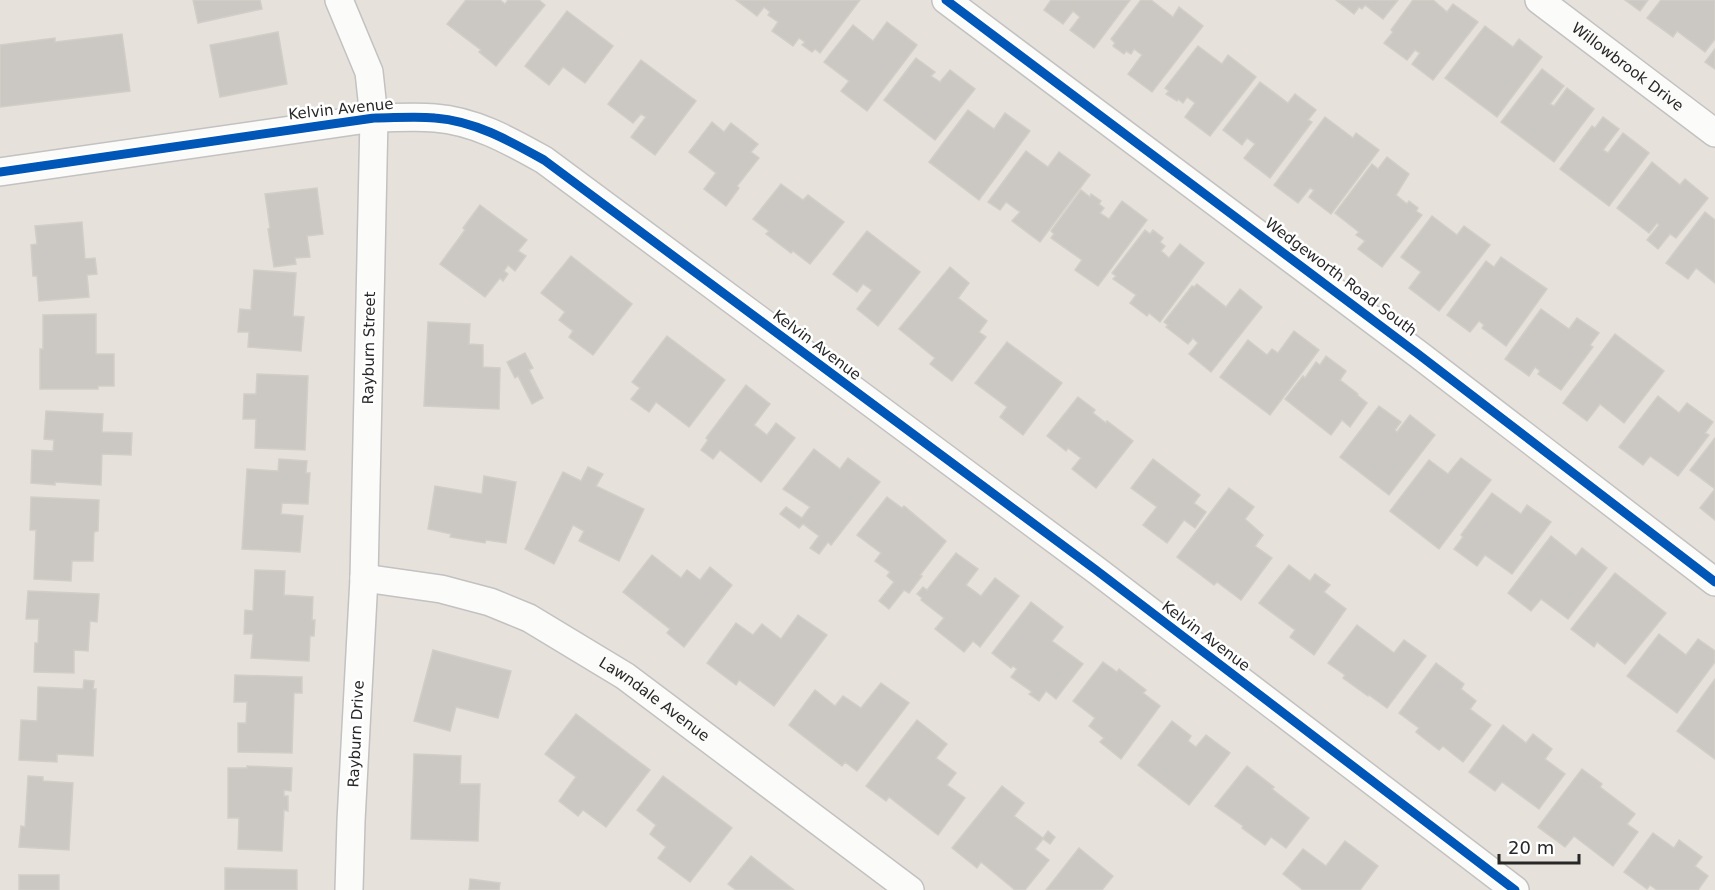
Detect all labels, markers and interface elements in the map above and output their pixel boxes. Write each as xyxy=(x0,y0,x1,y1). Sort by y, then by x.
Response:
street label: Willowbrook Drive xyxy=(1568,19,1687,115)
street label: Kelvin Avenue xyxy=(288,95,394,123)
street label: Wedgeworth Road South xyxy=(1262,214,1420,340)
street label: Rayburn Street xyxy=(359,291,379,405)
street label: Kelvin Avenue xyxy=(769,306,865,384)
street label: Kelvin Avenue xyxy=(1158,597,1254,675)
street label: Lawndale Avenue xyxy=(596,653,713,745)
street label: Rayburn Drive xyxy=(344,680,368,788)
scale bar xyxy=(1499,827,1578,865)
text: 20 m xyxy=(1508,837,1554,858)

